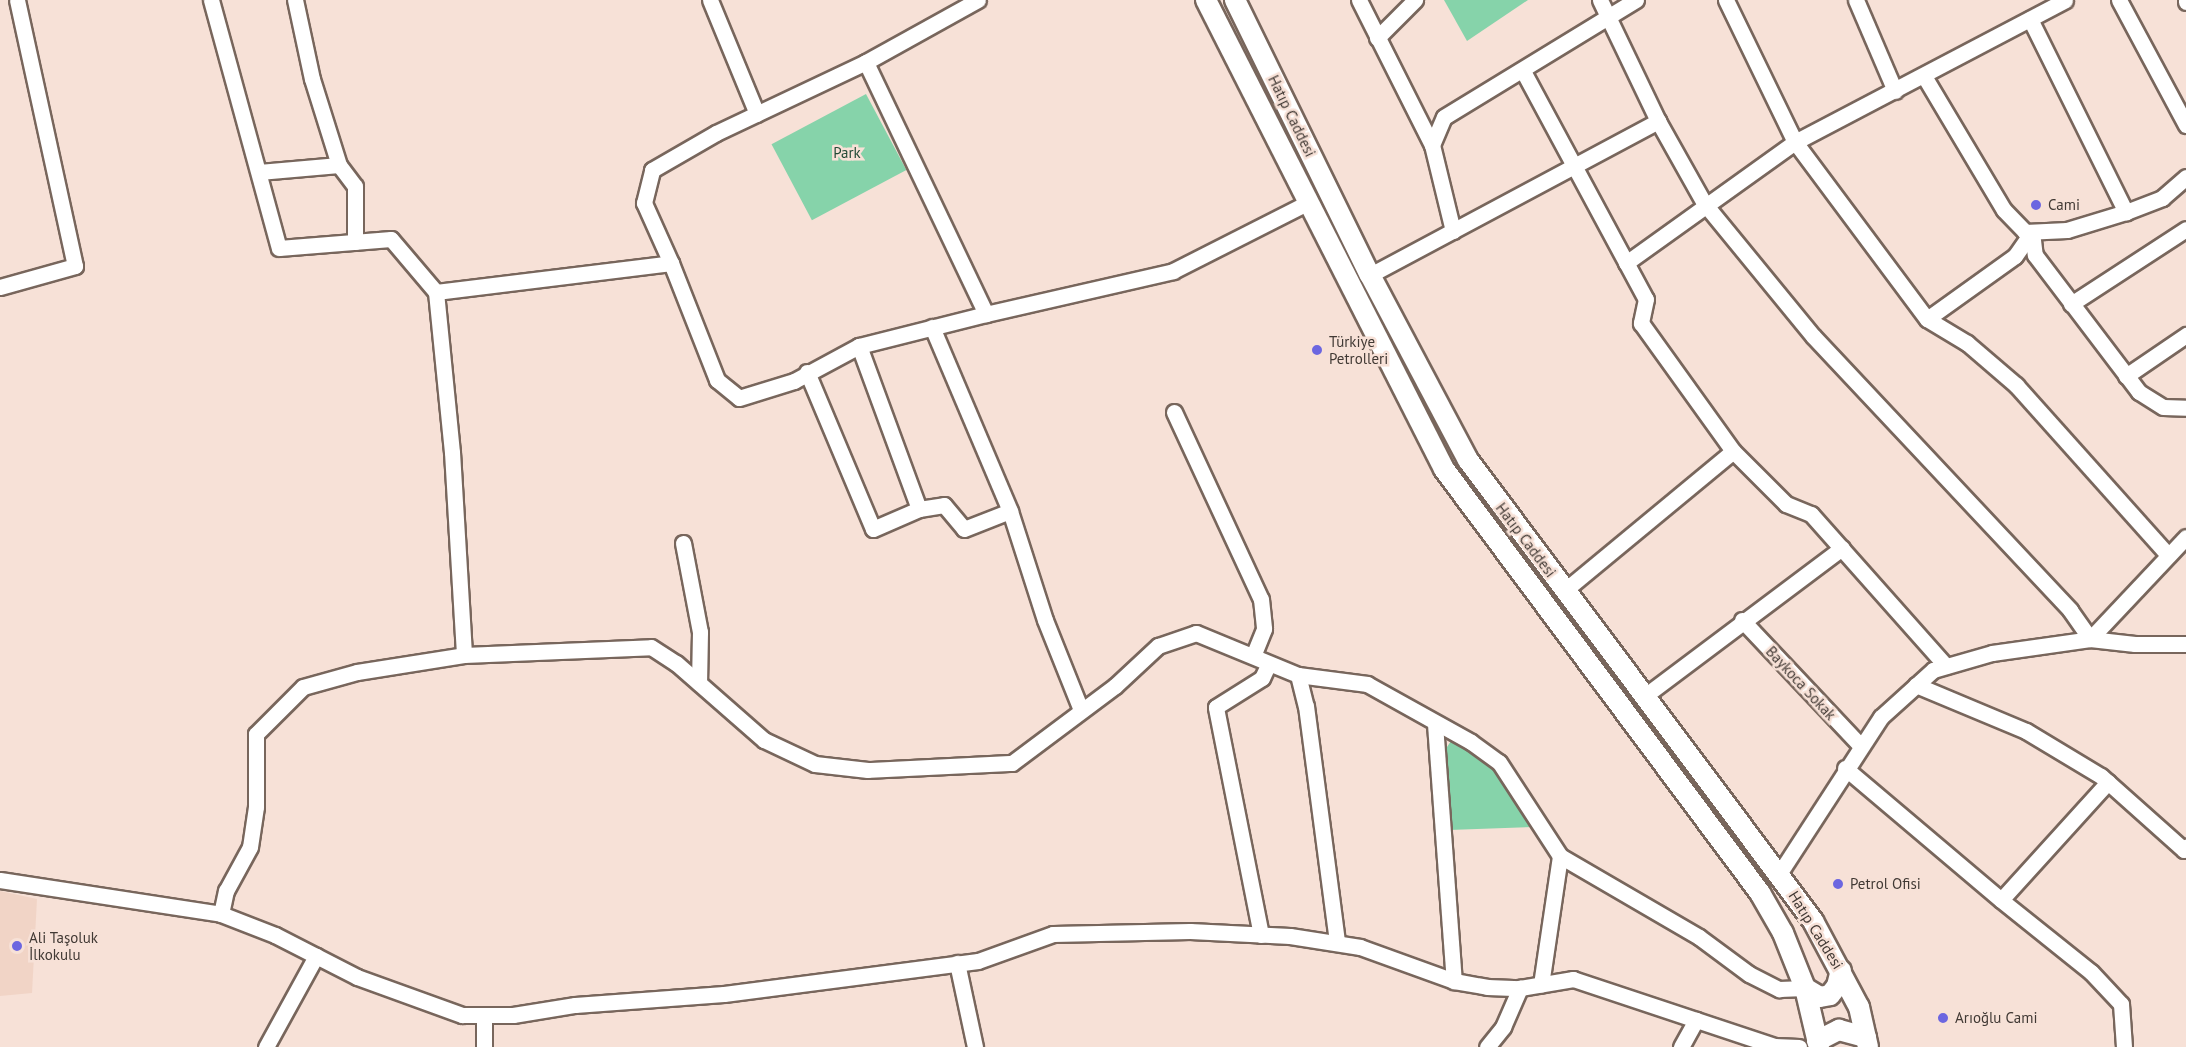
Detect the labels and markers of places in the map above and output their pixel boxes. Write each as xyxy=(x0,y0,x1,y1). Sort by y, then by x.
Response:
place label: Cami xyxy=(2048,196,2080,214)
marker: Cami xyxy=(2029,198,2043,212)
place label: Türkiye Petrolleri xyxy=(1329,332,1388,367)
marker: Türkiye Petrolleri xyxy=(1310,343,1324,357)
place label: Petrol Ofisi xyxy=(1850,875,1921,893)
marker: Petrol Ofisi xyxy=(1831,877,1845,891)
place label: Ali Taşoluk İlkokulu xyxy=(29,928,98,963)
marker: Ali Taşoluk İlkokulu xyxy=(10,939,24,953)
place label: Arıoğlu Cami xyxy=(1955,1009,2037,1027)
marker: Arıoğlu Cami xyxy=(1936,1011,1950,1025)

